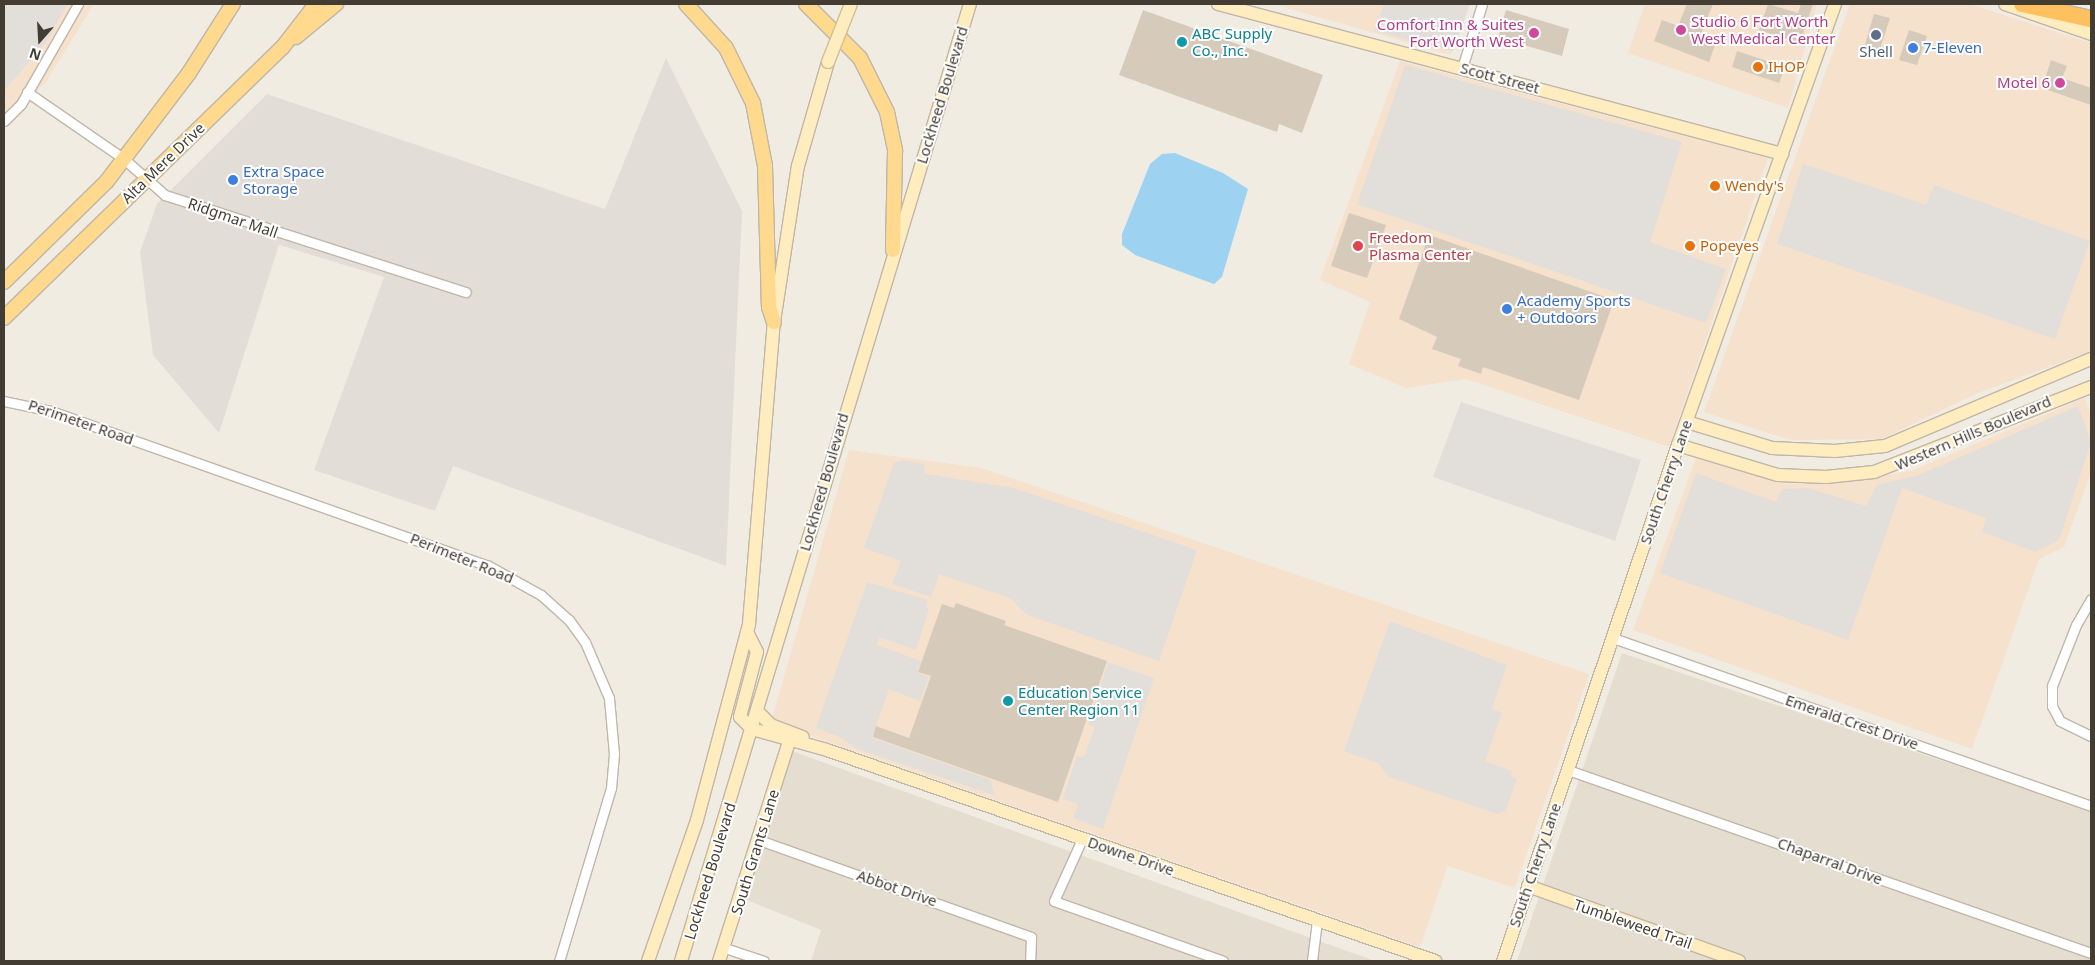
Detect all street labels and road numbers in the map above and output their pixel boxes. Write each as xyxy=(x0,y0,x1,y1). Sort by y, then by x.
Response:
street label: Lockheed Boulevard xyxy=(913,24,971,166)
street label: Scott Street xyxy=(1458,59,1542,97)
street label: Alta Mere Drive xyxy=(118,119,208,207)
street label: Ridgmar Mall xyxy=(186,194,280,242)
street label: Western Hills Boulevard xyxy=(1892,392,2054,474)
street label: Perimeter Road xyxy=(26,396,136,448)
street label: Lockheed Boulevard xyxy=(796,411,852,553)
street label: South Cherry Lane xyxy=(1636,417,1696,547)
street label: Perimeter Road xyxy=(408,529,516,587)
street label: Emerald Crest Drive xyxy=(1783,691,1921,753)
street label: South Grants Lane xyxy=(727,787,783,917)
street label: Lockheed Boulevard xyxy=(681,800,739,942)
street label: South Cherry Lane xyxy=(1505,800,1565,930)
street label: Downe Drive xyxy=(1085,833,1177,879)
street label: Chaparral Drive xyxy=(1775,834,1885,888)
street label: Abbot Drive xyxy=(855,866,939,910)
street label: Tumbleweed Trail xyxy=(1572,895,1694,953)

